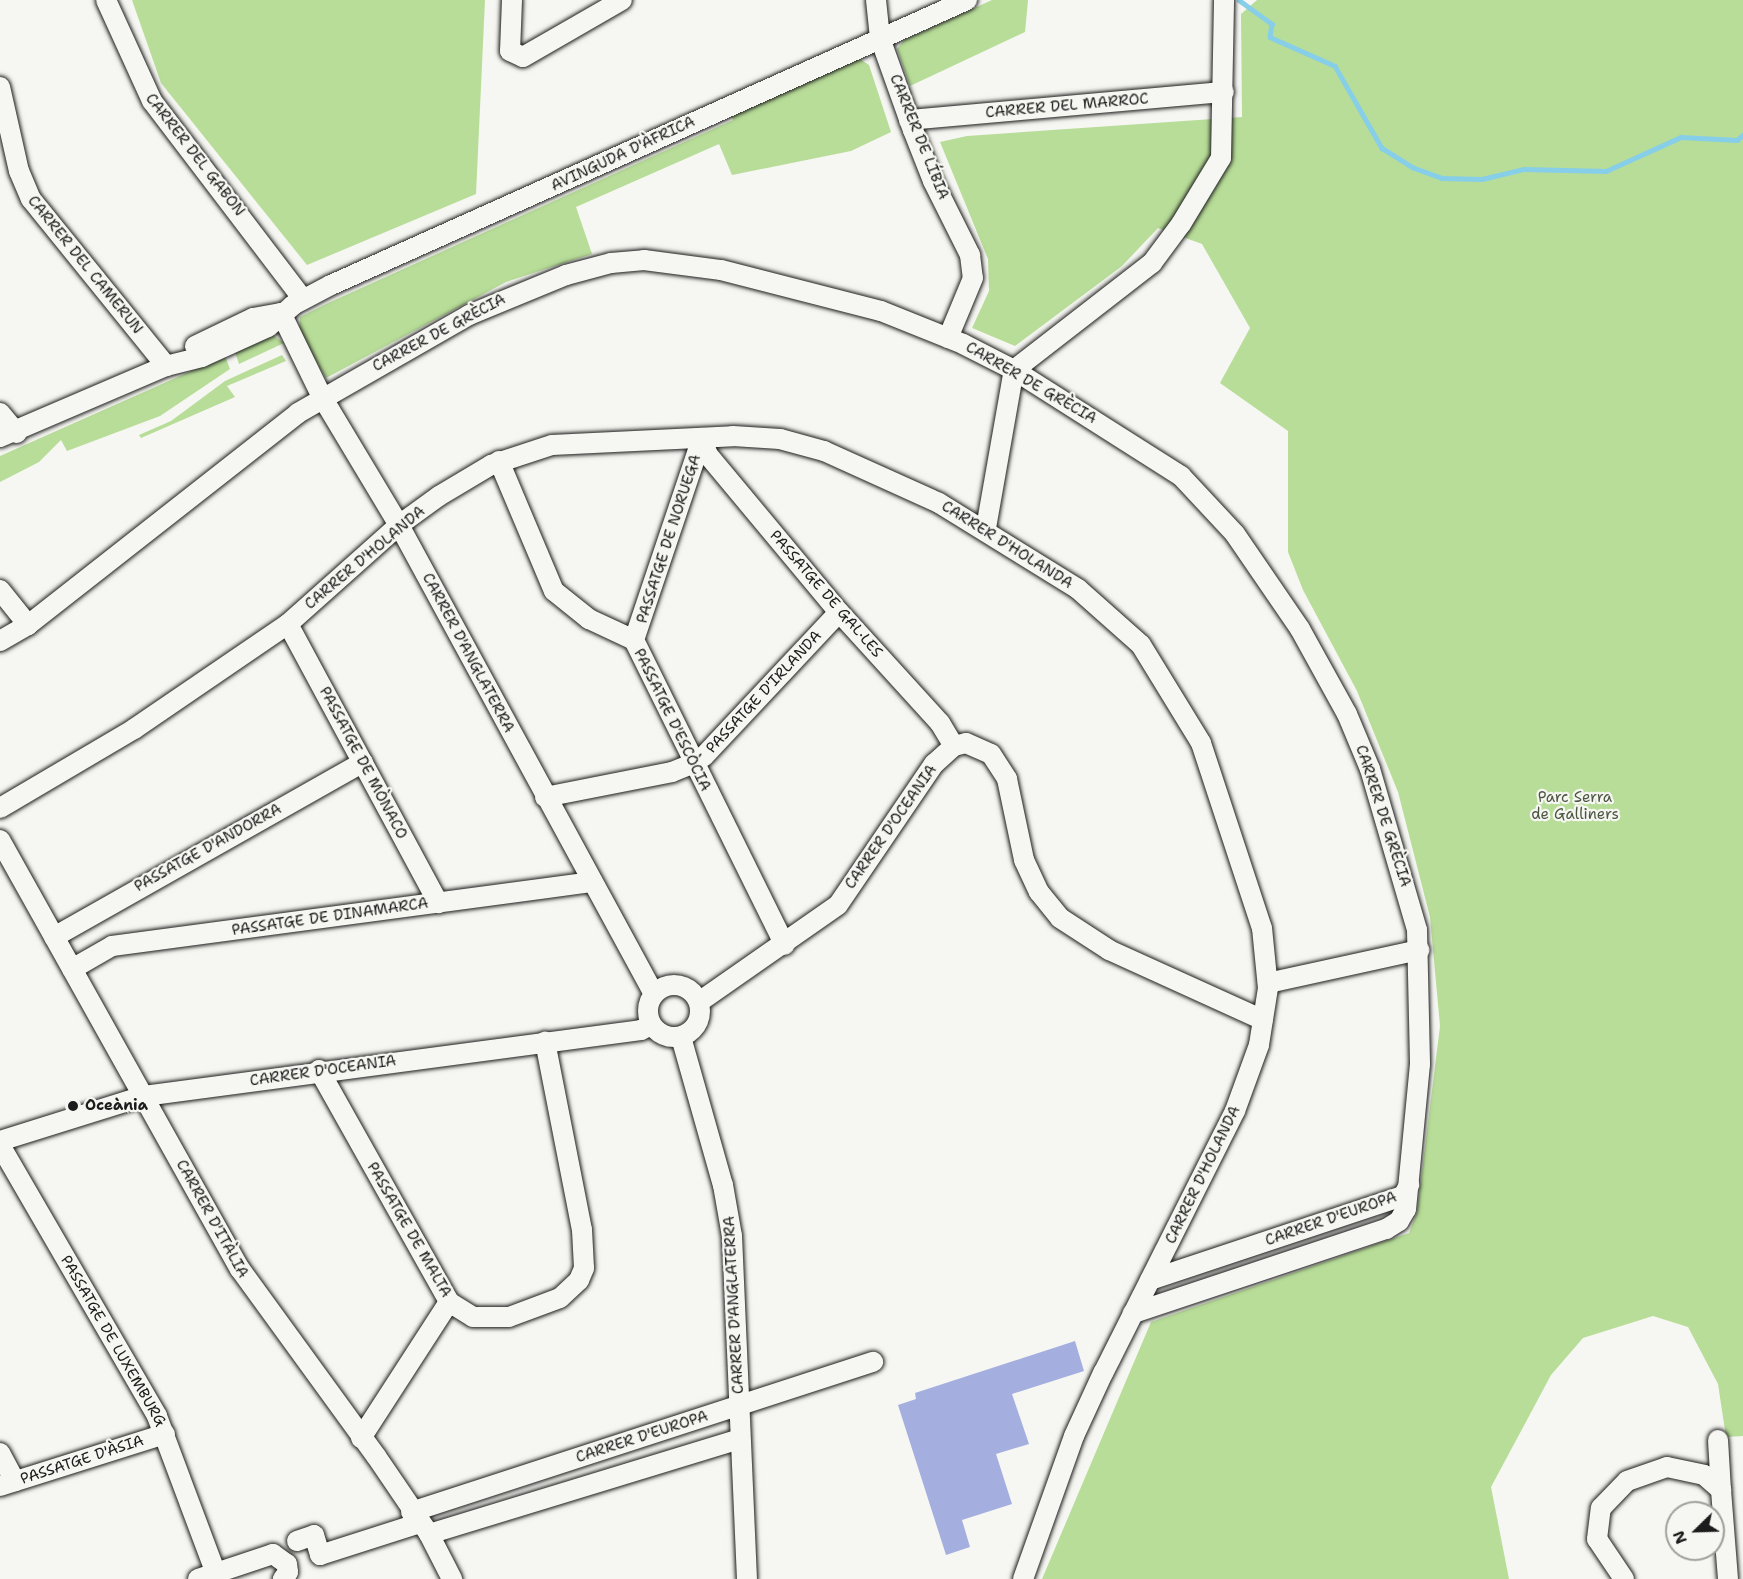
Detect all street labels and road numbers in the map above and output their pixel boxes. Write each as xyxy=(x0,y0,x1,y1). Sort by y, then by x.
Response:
street label: CARRER DE LÍBIA xyxy=(886,72,952,202)
street label: CARRER DEL GABON xyxy=(141,90,249,220)
street label: CARRER DEL MARROC xyxy=(985,90,1149,122)
street label: AVINGUDA D'ÀFRICA xyxy=(548,113,698,195)
street label: CARRER DEL CAMERUN xyxy=(24,192,146,338)
street label: CARRER DE GRÈCIA xyxy=(369,290,509,376)
street label: CARRER DE GRÈCIA xyxy=(962,338,1100,428)
street label: PASSATGE DE NORUEGA xyxy=(633,452,705,626)
street label: CARRER D'HOLANDA xyxy=(938,497,1076,593)
street label: CARRER D'HOLANDA xyxy=(301,502,429,614)
street label: PASSATGE DE GAL·LES xyxy=(766,527,886,661)
street label: CARRER D'ANGLATERRA xyxy=(418,570,518,736)
street label: PASSATGE D'IRLANDA xyxy=(702,627,826,757)
street label: PASSATGE D'ESCÒCIA xyxy=(630,646,714,794)
street label: PASSATGE DE MÒNACO xyxy=(315,684,411,842)
street label: CARRER DE GRÈCIA xyxy=(1352,743,1414,889)
street label: CARRER D'OCEANIA xyxy=(841,761,941,893)
street label: PASSATGE D'ANDORRA xyxy=(131,800,285,896)
street label: PASSATGE DE DINAMARCA xyxy=(231,894,429,940)
street label: CARRER D'OCEANIA xyxy=(249,1052,397,1090)
street label: CARRER D'HOLANDA xyxy=(1162,1103,1244,1247)
street label: CARRER D'ITÀLIA xyxy=(172,1157,252,1281)
street label: PASSATGE DE MALTA xyxy=(363,1159,455,1301)
street label: CARRER D'EUROPA xyxy=(1263,1188,1399,1250)
street label: CARRER D'ANGLATERRA xyxy=(720,1215,748,1395)
street label: PASSATGE DE LUXEMBURG xyxy=(57,1252,169,1430)
street label: CARRER D'EUROPA xyxy=(574,1407,710,1467)
street label: PASSATGE D'ÀSIA xyxy=(18,1432,146,1488)

